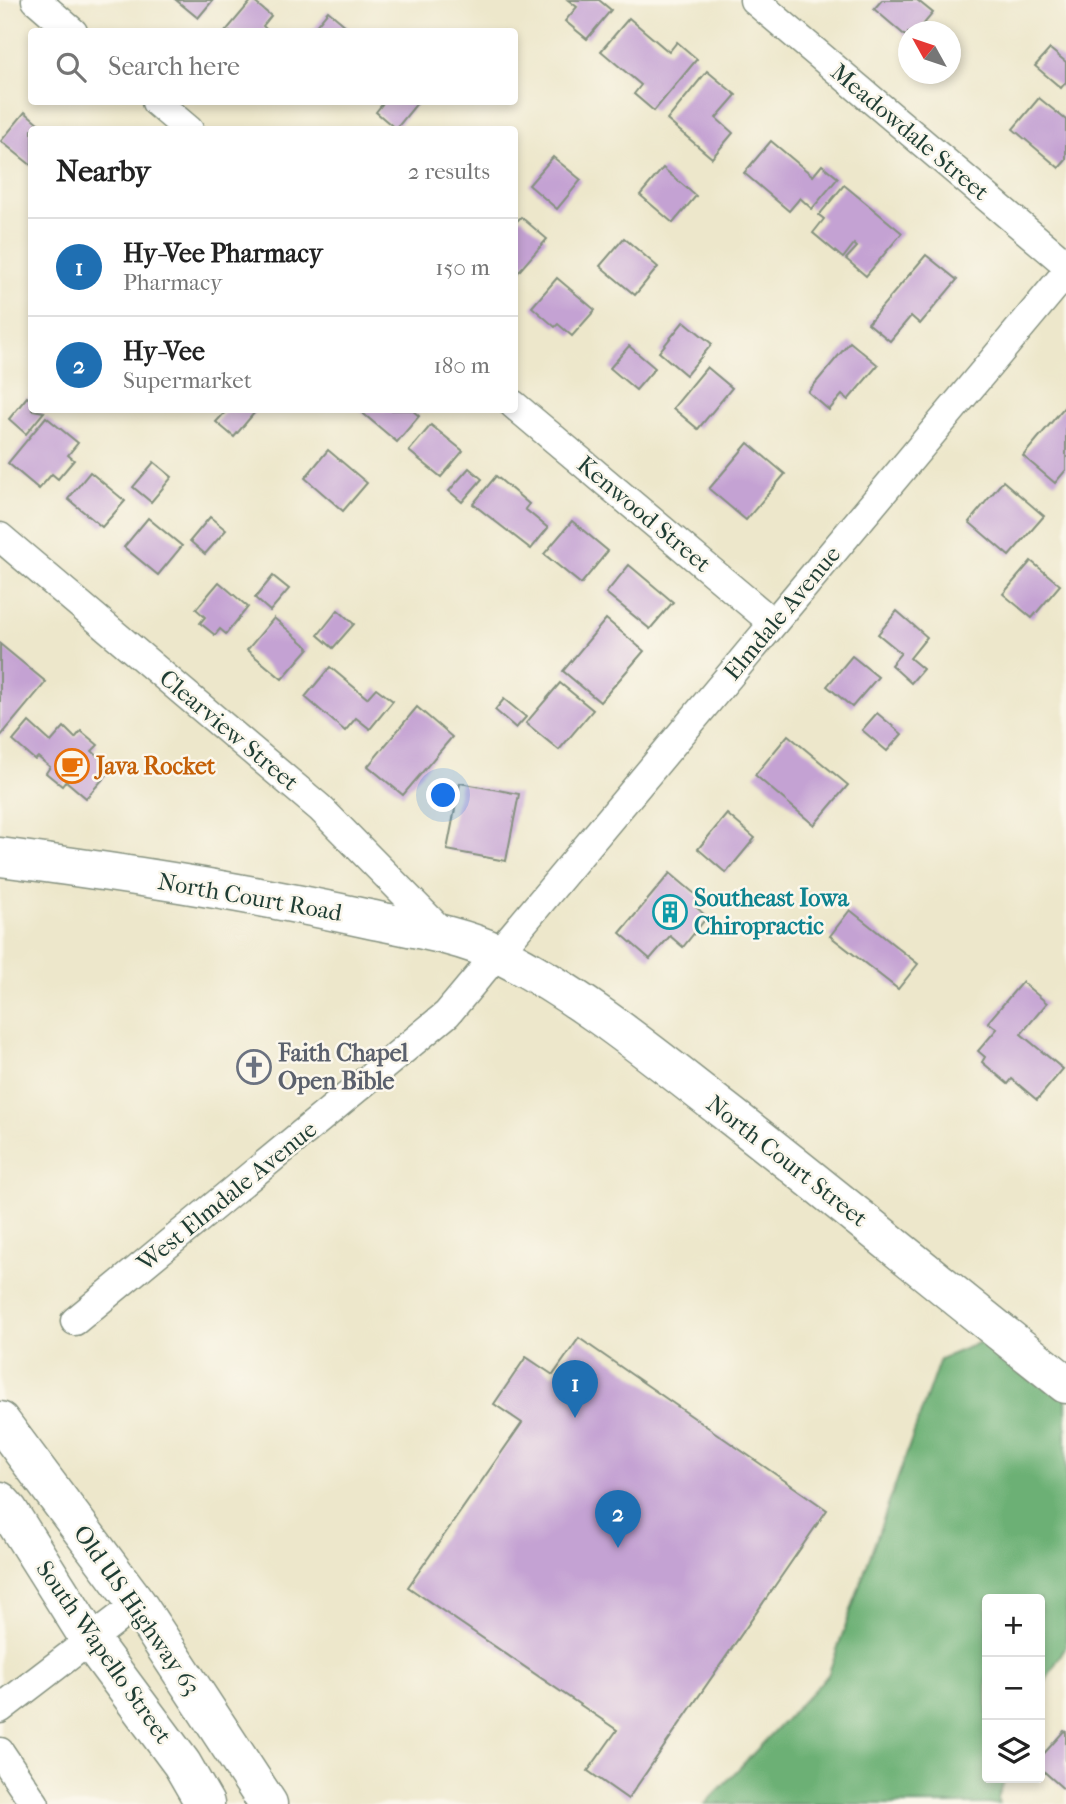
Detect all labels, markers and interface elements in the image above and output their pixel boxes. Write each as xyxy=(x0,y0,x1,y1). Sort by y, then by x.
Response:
north arrow xyxy=(898,21,961,84)
search box xyxy=(28,28,518,105)
icon: search xyxy=(52,48,90,86)
text: Search here xyxy=(108,51,240,82)
street label: Meadowdale Street xyxy=(825,58,995,207)
text: Nearby xyxy=(56,154,151,189)
text: 2 results xyxy=(408,158,490,185)
text: Hy-Vee Pharmacy xyxy=(123,238,323,269)
text: 1 xyxy=(75,254,83,281)
text: 150 m xyxy=(435,254,490,281)
text: Pharmacy xyxy=(123,269,222,296)
text: Hy-Vee xyxy=(123,336,205,367)
text: 2 xyxy=(73,352,85,379)
text: 180 m xyxy=(433,352,490,379)
text: Supermarket xyxy=(123,367,252,394)
street label: Kenwood Street xyxy=(572,450,717,578)
street label: Elmdale Avenue xyxy=(718,540,846,686)
street label: Clearview Street xyxy=(154,664,305,797)
cafe icon: Java Rocket xyxy=(53,747,91,785)
place label: Java Rocket xyxy=(94,752,216,780)
your location xyxy=(426,778,460,812)
street label: North Court Road xyxy=(156,867,345,927)
place label: Southeast Iowa Chiropractic xyxy=(694,884,850,940)
building icon: Southeast Iowa Chiropractic xyxy=(651,893,689,931)
place label: Faith Chapel Open Bible xyxy=(277,1039,408,1095)
church icon: Faith Chapel Open Bible xyxy=(235,1048,273,1086)
street label: North Court Street xyxy=(701,1090,873,1233)
street label: West Elmdale Avenue xyxy=(131,1115,322,1278)
pin: 1 xyxy=(552,1360,598,1418)
pin: 2 xyxy=(595,1490,641,1548)
street label: Old US Highway 63 xyxy=(68,1520,206,1700)
street label: South Wapello Street xyxy=(30,1555,178,1749)
map controls xyxy=(982,1594,1045,1783)
button: + xyxy=(982,1594,1045,1657)
button: − xyxy=(982,1657,1045,1720)
button: layers xyxy=(982,1720,1045,1783)

